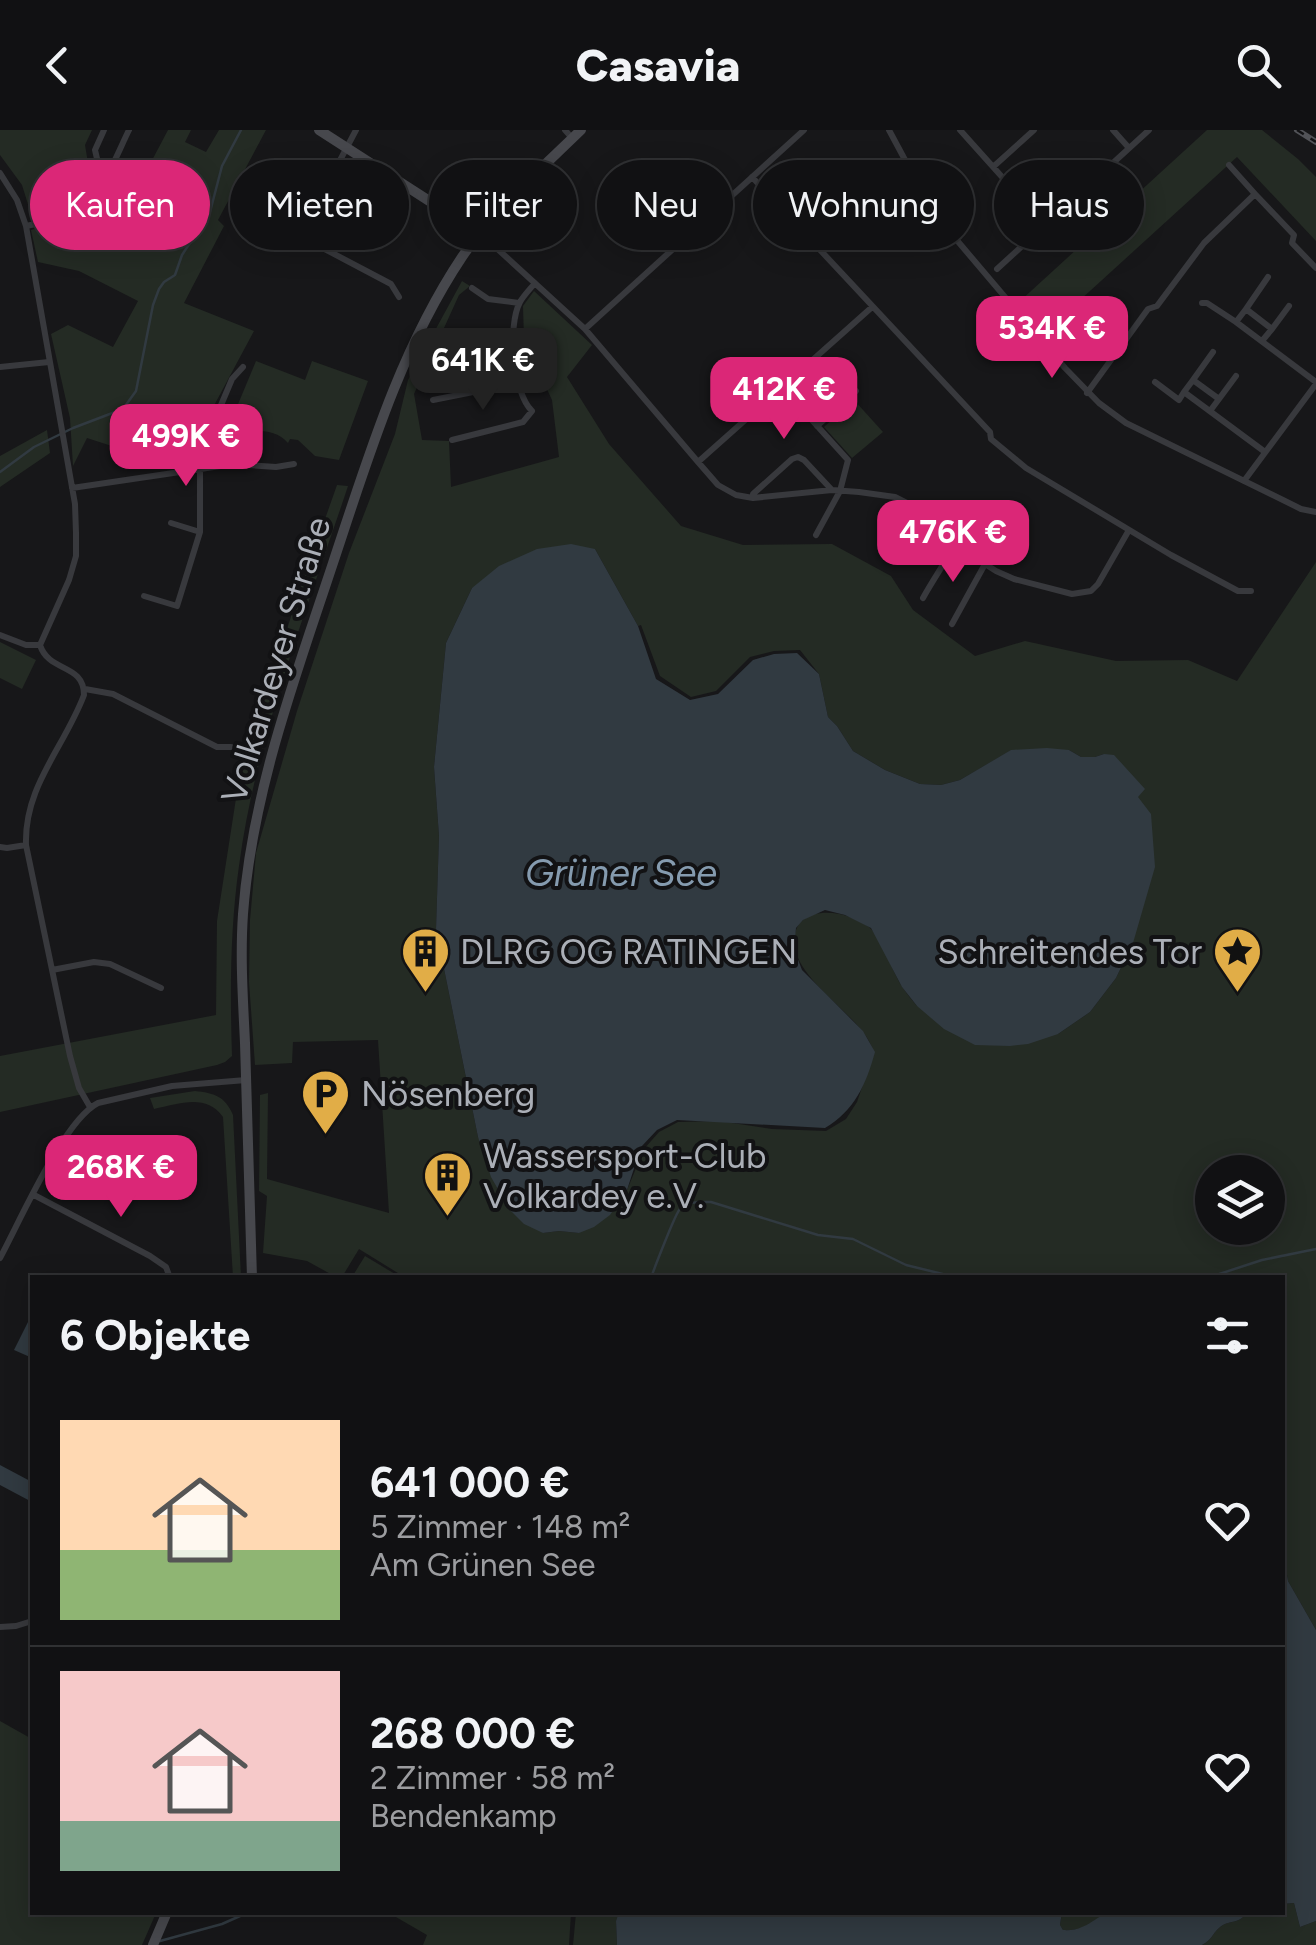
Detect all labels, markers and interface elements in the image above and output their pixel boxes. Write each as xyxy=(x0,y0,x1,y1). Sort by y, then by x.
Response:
icon: back xyxy=(30,38,85,93)
text: Casavia xyxy=(576,38,740,92)
icon: search xyxy=(1231,38,1286,93)
chip: Kaufen xyxy=(30,160,210,250)
chip: Mieten xyxy=(230,160,409,250)
chip: Filter xyxy=(429,160,577,250)
chip: Neu xyxy=(597,160,733,250)
chip: Wohnung xyxy=(753,160,974,250)
chip: Haus xyxy=(994,160,1144,250)
pin: 534K € xyxy=(971,296,1133,381)
text: 534K € xyxy=(998,309,1106,347)
pin: 641K € xyxy=(402,328,564,413)
text: 641K € xyxy=(431,341,535,379)
pin: 412K € xyxy=(703,357,865,442)
text: 412K € xyxy=(732,370,836,408)
pin: 499K € xyxy=(105,404,267,489)
text: 499K € xyxy=(132,417,240,455)
pin: 476K € xyxy=(872,500,1034,585)
street label: Volkardeyer Straße xyxy=(212,512,340,808)
text: 476K € xyxy=(899,513,1007,551)
water label: Grüner See xyxy=(525,850,717,896)
building icon: DLRG OG RATINGEN xyxy=(399,926,451,994)
place icon: Schreitendes Tor xyxy=(1211,926,1263,994)
place label: DLRG OG RATINGEN xyxy=(460,931,797,973)
place label: Schreitendes Tor xyxy=(937,931,1202,973)
parking icon: Nösenberg xyxy=(300,1068,352,1136)
place label: Nösenberg xyxy=(361,1073,535,1115)
pin: 268K € xyxy=(40,1135,202,1220)
place label: Wassersport-Club Volkardey e.V. xyxy=(483,1135,767,1217)
text: 268K € xyxy=(67,1148,175,1186)
building icon: Wassersport-Club Volkardey e.V. xyxy=(422,1150,474,1218)
map controls xyxy=(1195,1155,1285,1245)
button: layers xyxy=(1195,1155,1285,1245)
icon: filters xyxy=(1200,1308,1255,1363)
text: 6 Objekte xyxy=(60,1310,250,1361)
text: 641 000 € xyxy=(370,1457,570,1508)
icon: home xyxy=(140,1460,260,1580)
icon: heart xyxy=(1200,1493,1255,1548)
text: 5 Zimmer · 148 m² xyxy=(370,1508,630,1546)
text: Am Grünen See xyxy=(370,1546,595,1584)
text: 268 000 € xyxy=(370,1708,575,1759)
icon: home xyxy=(140,1711,260,1831)
icon: heart xyxy=(1200,1744,1255,1799)
text: 2 Zimmer · 58 m² xyxy=(370,1759,615,1797)
text: Bendenkamp xyxy=(370,1797,557,1835)

